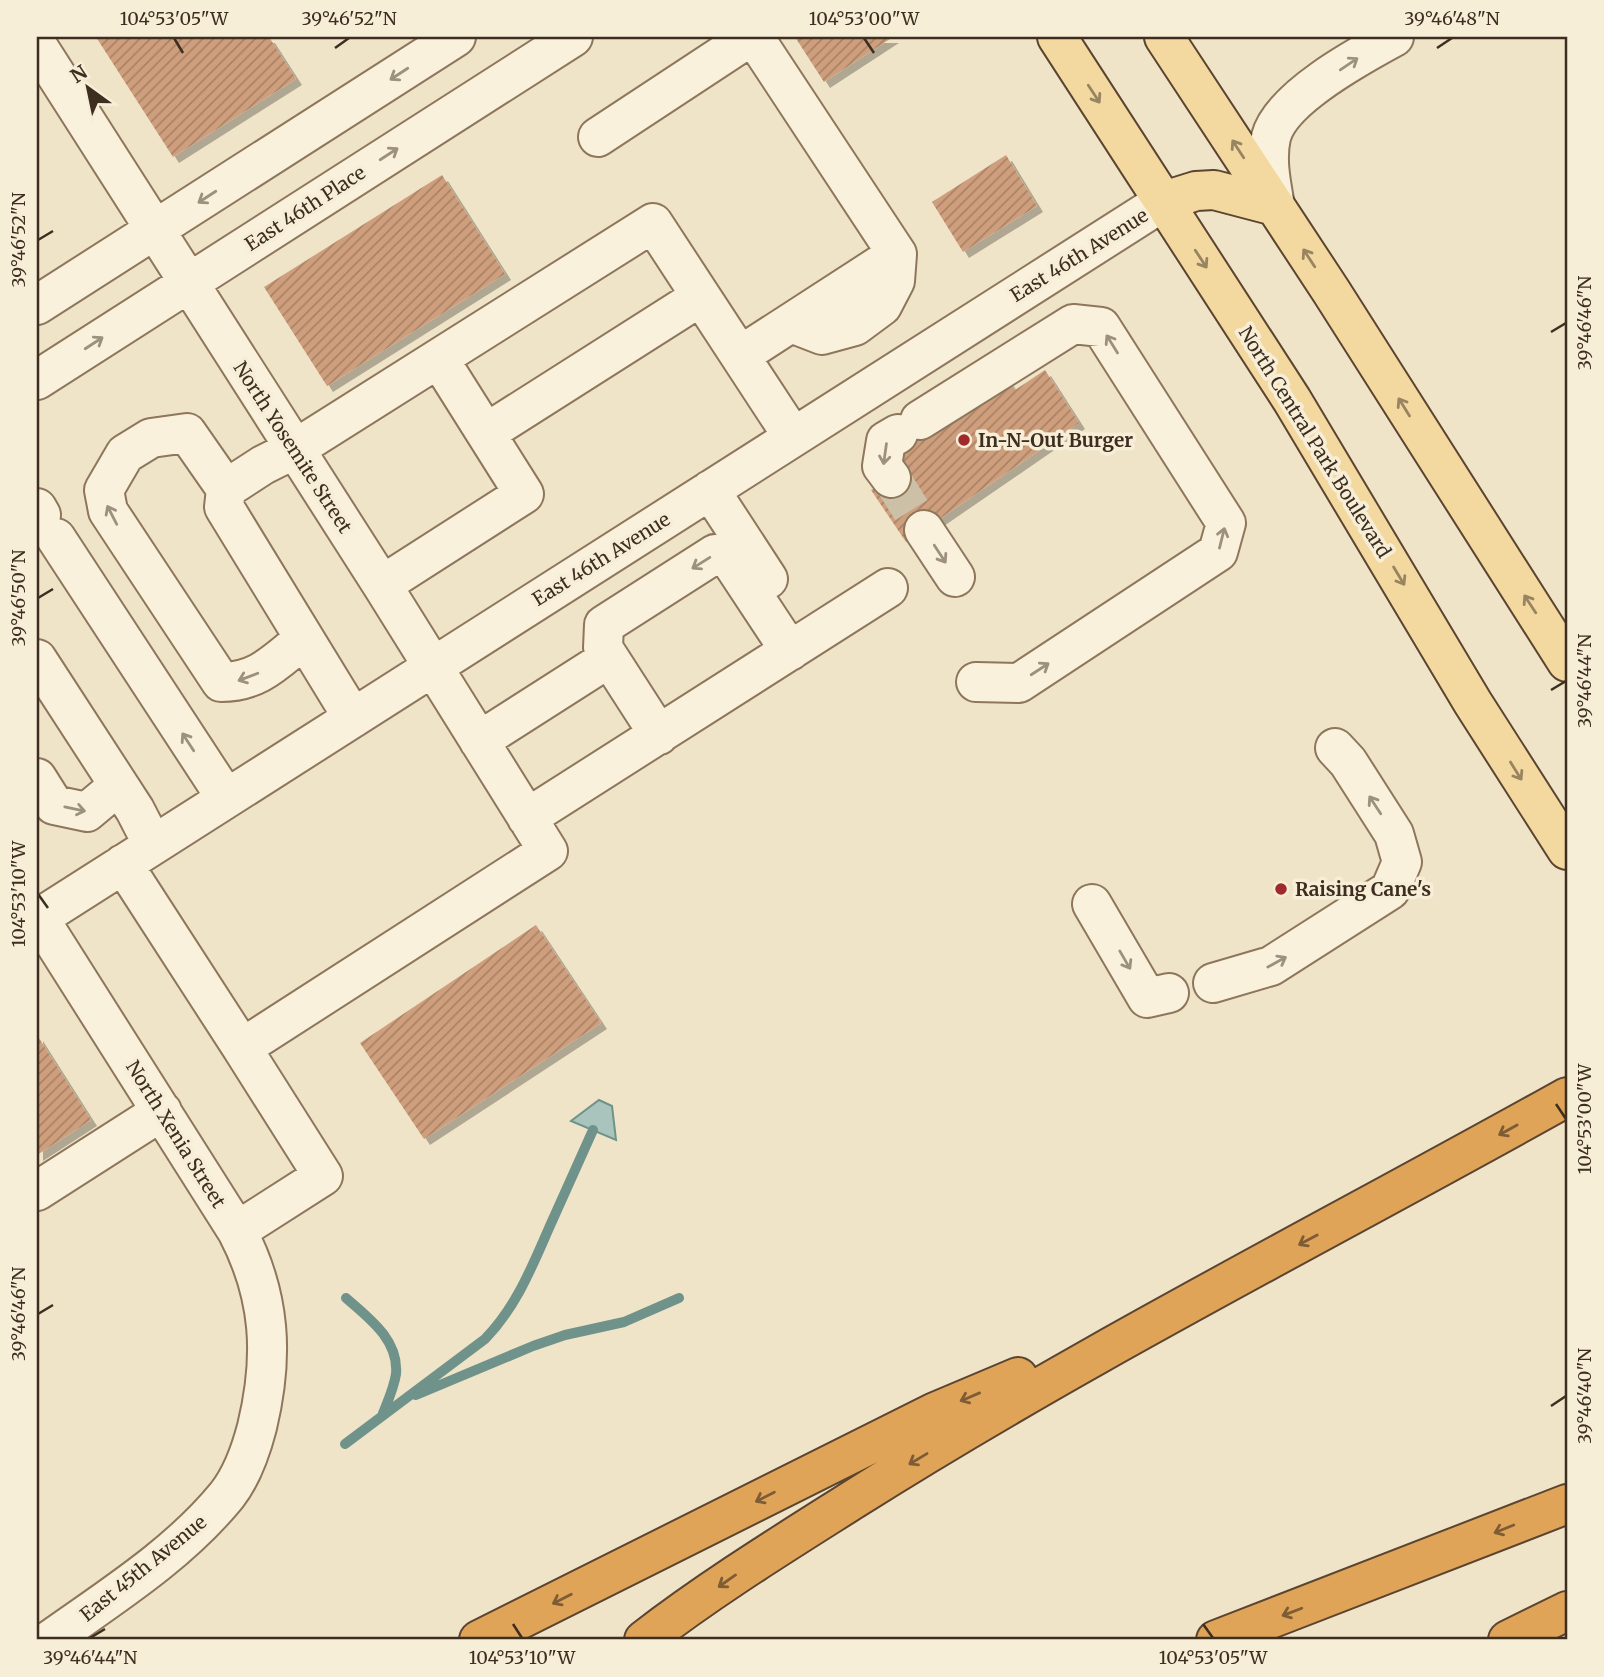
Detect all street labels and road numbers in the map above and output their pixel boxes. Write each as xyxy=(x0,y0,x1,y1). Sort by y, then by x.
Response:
street label: East 46th Place xyxy=(240,160,370,256)
street label: East 46th Avenue xyxy=(1006,203,1152,307)
street label: North Central Park Boulevard xyxy=(1234,322,1396,562)
street label: North Yosemite Street xyxy=(228,357,358,538)
street label: East 46th Avenue xyxy=(528,507,674,611)
street label: North Xenia Street xyxy=(121,1056,231,1213)
street label: East 45th Avenue xyxy=(75,1510,211,1626)

